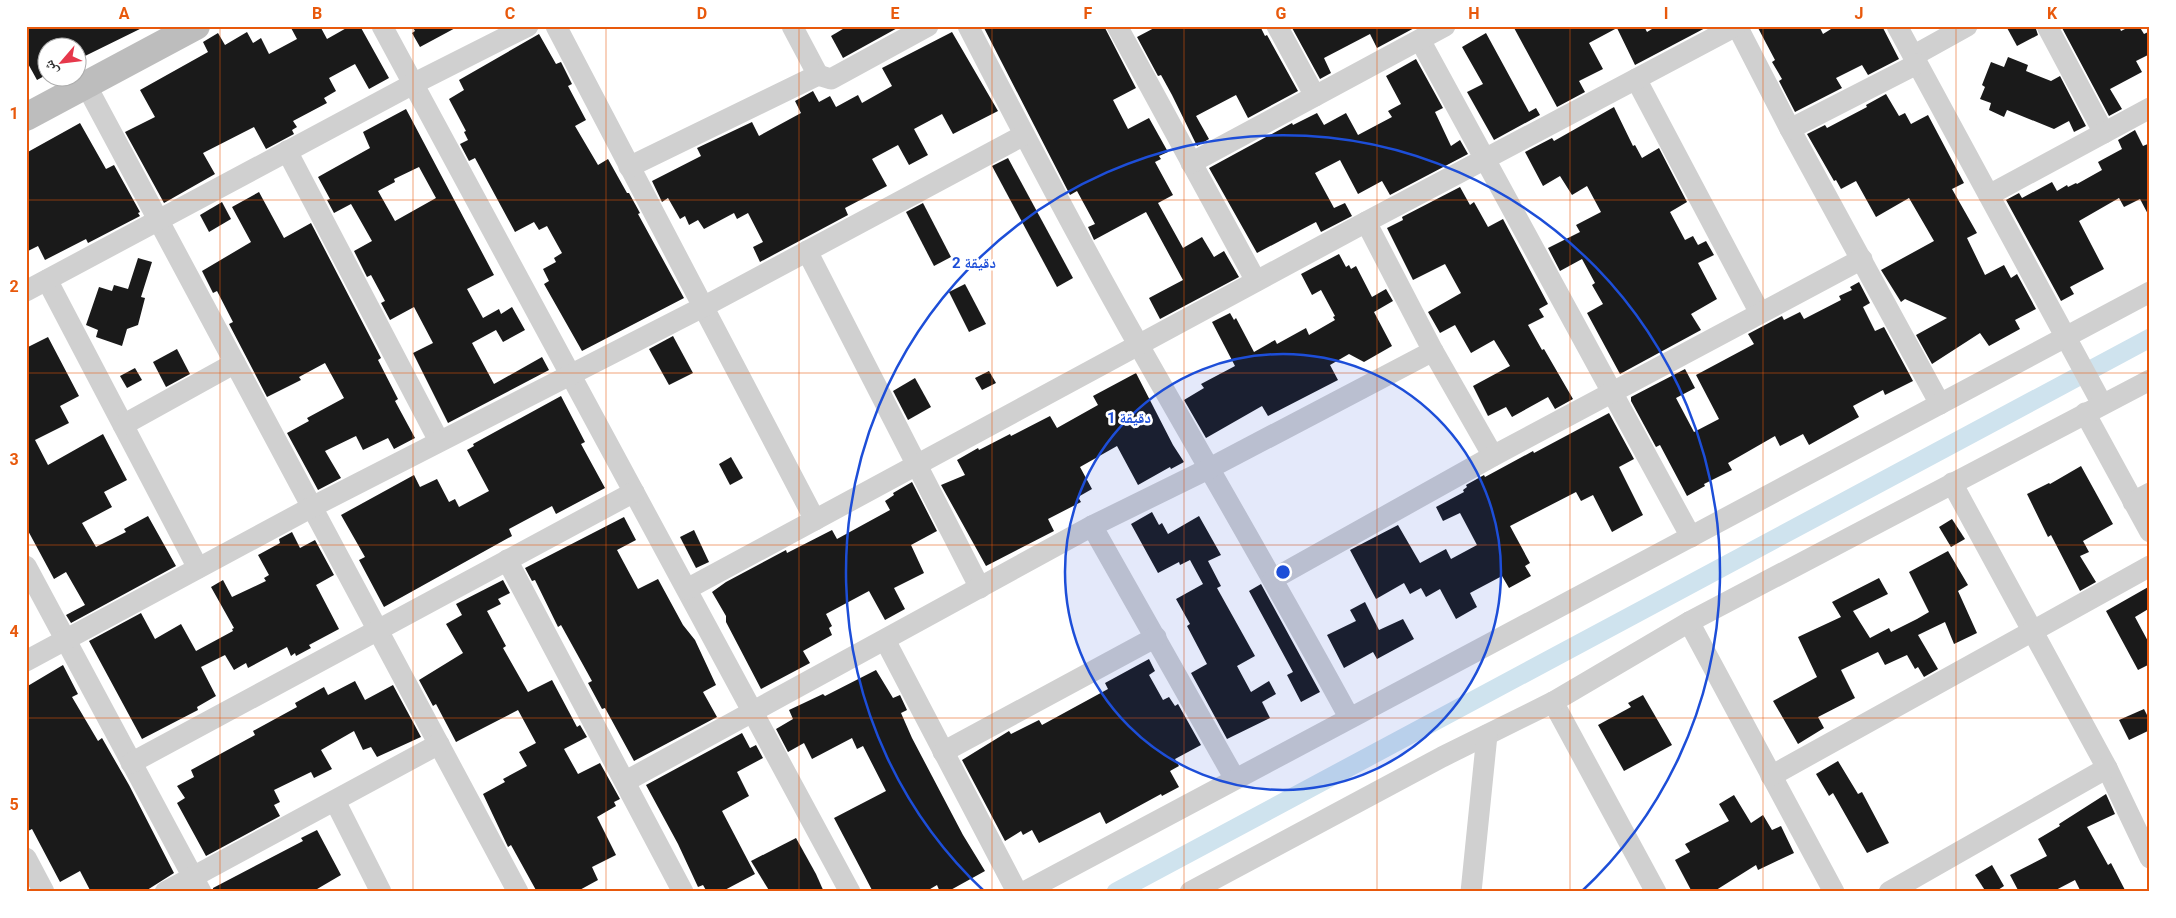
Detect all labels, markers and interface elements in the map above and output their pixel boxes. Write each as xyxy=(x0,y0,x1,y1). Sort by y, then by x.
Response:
text: A xyxy=(119,4,130,23)
text: B xyxy=(312,4,322,23)
text: C xyxy=(505,4,515,23)
text: D xyxy=(697,4,707,23)
text: E xyxy=(891,4,900,23)
text: F xyxy=(1084,4,1093,23)
text: G xyxy=(1276,4,1287,23)
text: H xyxy=(1468,4,1480,23)
text: I xyxy=(1664,4,1668,23)
text: J xyxy=(1855,4,1863,23)
text: K xyxy=(2047,4,2058,23)
north arrow xyxy=(38,38,88,88)
text: ش xyxy=(40,57,62,78)
text: 1 xyxy=(9,104,19,123)
text: 2 دقيقة xyxy=(952,254,996,272)
text: 2 xyxy=(9,277,19,296)
text: 1 دقيقة xyxy=(1107,409,1151,427)
text: 3 xyxy=(9,450,19,469)
centre of rings xyxy=(1274,563,1292,581)
text: 4 xyxy=(9,622,19,641)
text: 5 xyxy=(9,795,19,814)

